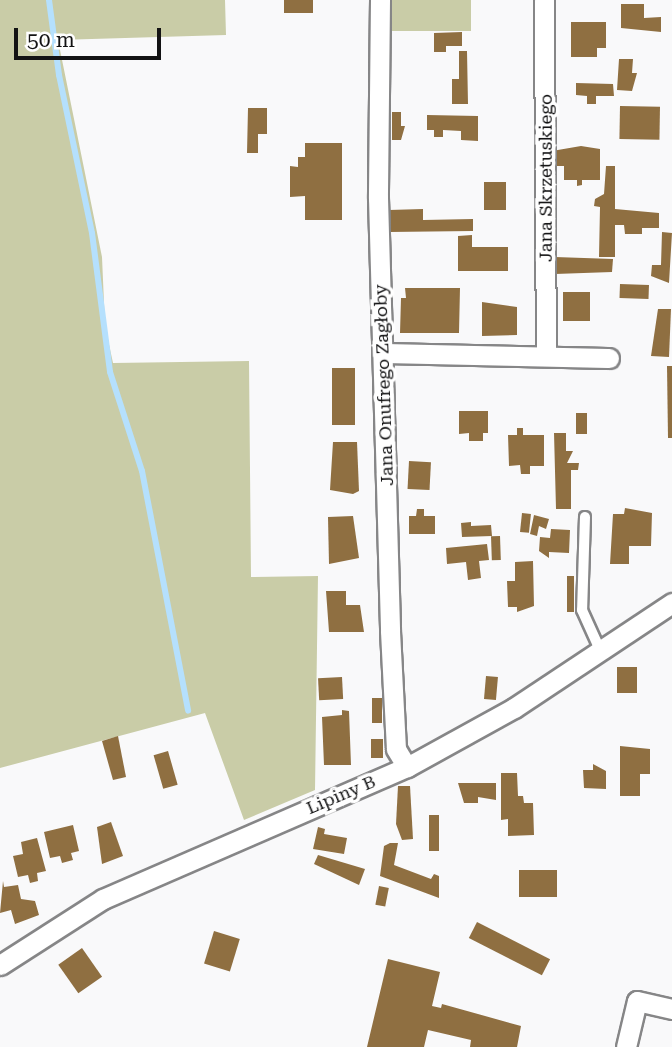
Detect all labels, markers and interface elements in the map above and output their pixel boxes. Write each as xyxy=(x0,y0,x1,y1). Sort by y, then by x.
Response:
scale bar xyxy=(18,14,164,58)
text: 50 m xyxy=(27,28,75,52)
street label: Jana Skrzetuskiego xyxy=(535,94,557,262)
street label: Jana Onufrego Zagłoby xyxy=(370,284,398,486)
street label: Lipiny B xyxy=(303,771,379,819)

